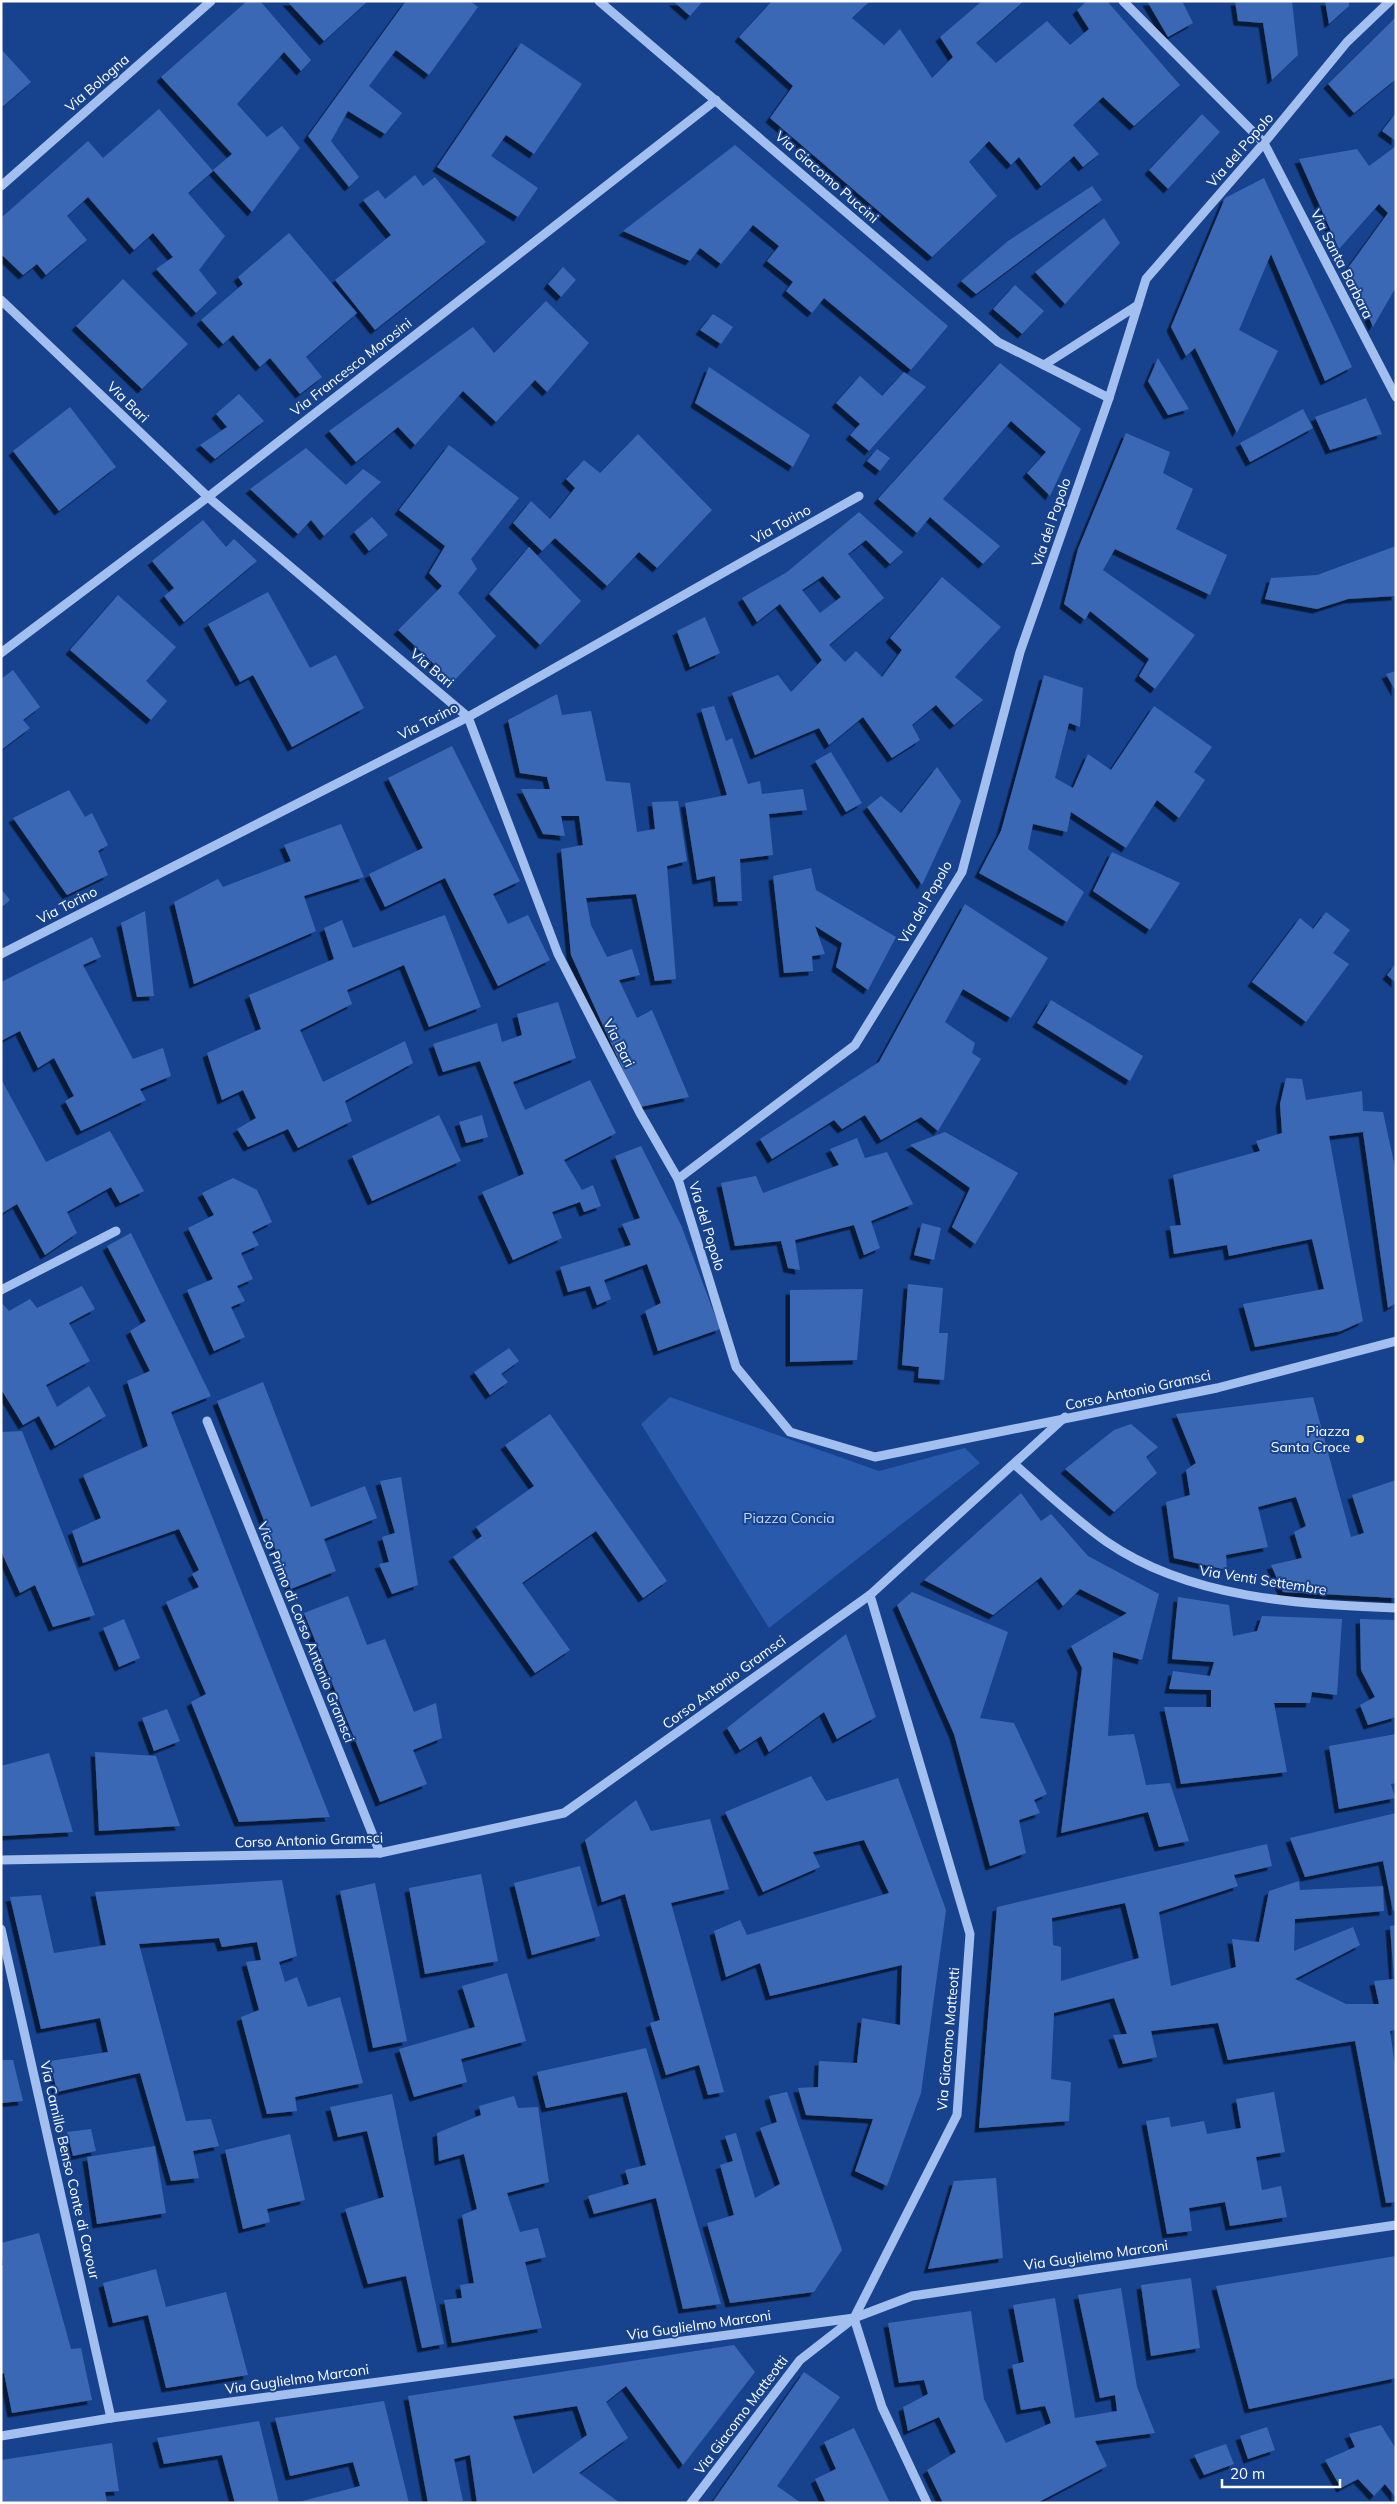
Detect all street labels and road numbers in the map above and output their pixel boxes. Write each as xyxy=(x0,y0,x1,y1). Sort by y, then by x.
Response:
street label: Via Bologna xyxy=(61,50,133,116)
street label: Via del Popolo xyxy=(1203,109,1277,191)
street label: Via Giacomo Puccini xyxy=(771,127,883,227)
street label: Via Santa Barbara xyxy=(1307,206,1377,322)
street label: Via Francesco Morosini xyxy=(287,314,415,420)
street label: Via Bari xyxy=(103,378,153,426)
street label: Via del Popolo xyxy=(1027,475,1075,569)
street label: Via Torino xyxy=(748,500,814,548)
street label: Via Bari xyxy=(406,645,458,691)
street label: Via Torino xyxy=(395,698,461,744)
street label: Via del Popolo xyxy=(894,857,956,947)
street label: Via Torino xyxy=(34,882,100,928)
street label: Via Bari xyxy=(599,1016,639,1070)
street label: Via del Popolo xyxy=(685,1179,729,1273)
street label: Corso Antonio Gramsci xyxy=(1064,1366,1212,1414)
street label: Vico Primo di Corso Antonio Gramsci xyxy=(253,1519,359,1745)
street label: Via Venti Settembre xyxy=(1198,1561,1328,1599)
street label: Corso Antonio Gramsci xyxy=(659,1631,789,1733)
street label: Corso Antonio Gramsci xyxy=(235,1828,383,1852)
street label: Via Giacomo Matteotti xyxy=(933,1966,963,2112)
street label: Via Camillo Benso Conte di Cavour xyxy=(36,2059,104,2282)
street label: Via Guglielmo Marconi xyxy=(1023,2236,1169,2274)
street label: Via Guglielmo Marconi xyxy=(626,2306,772,2344)
street label: Via Giacomo Matteotti xyxy=(690,2352,792,2478)
street label: Via Guglielmo Marconi xyxy=(224,2360,370,2398)

